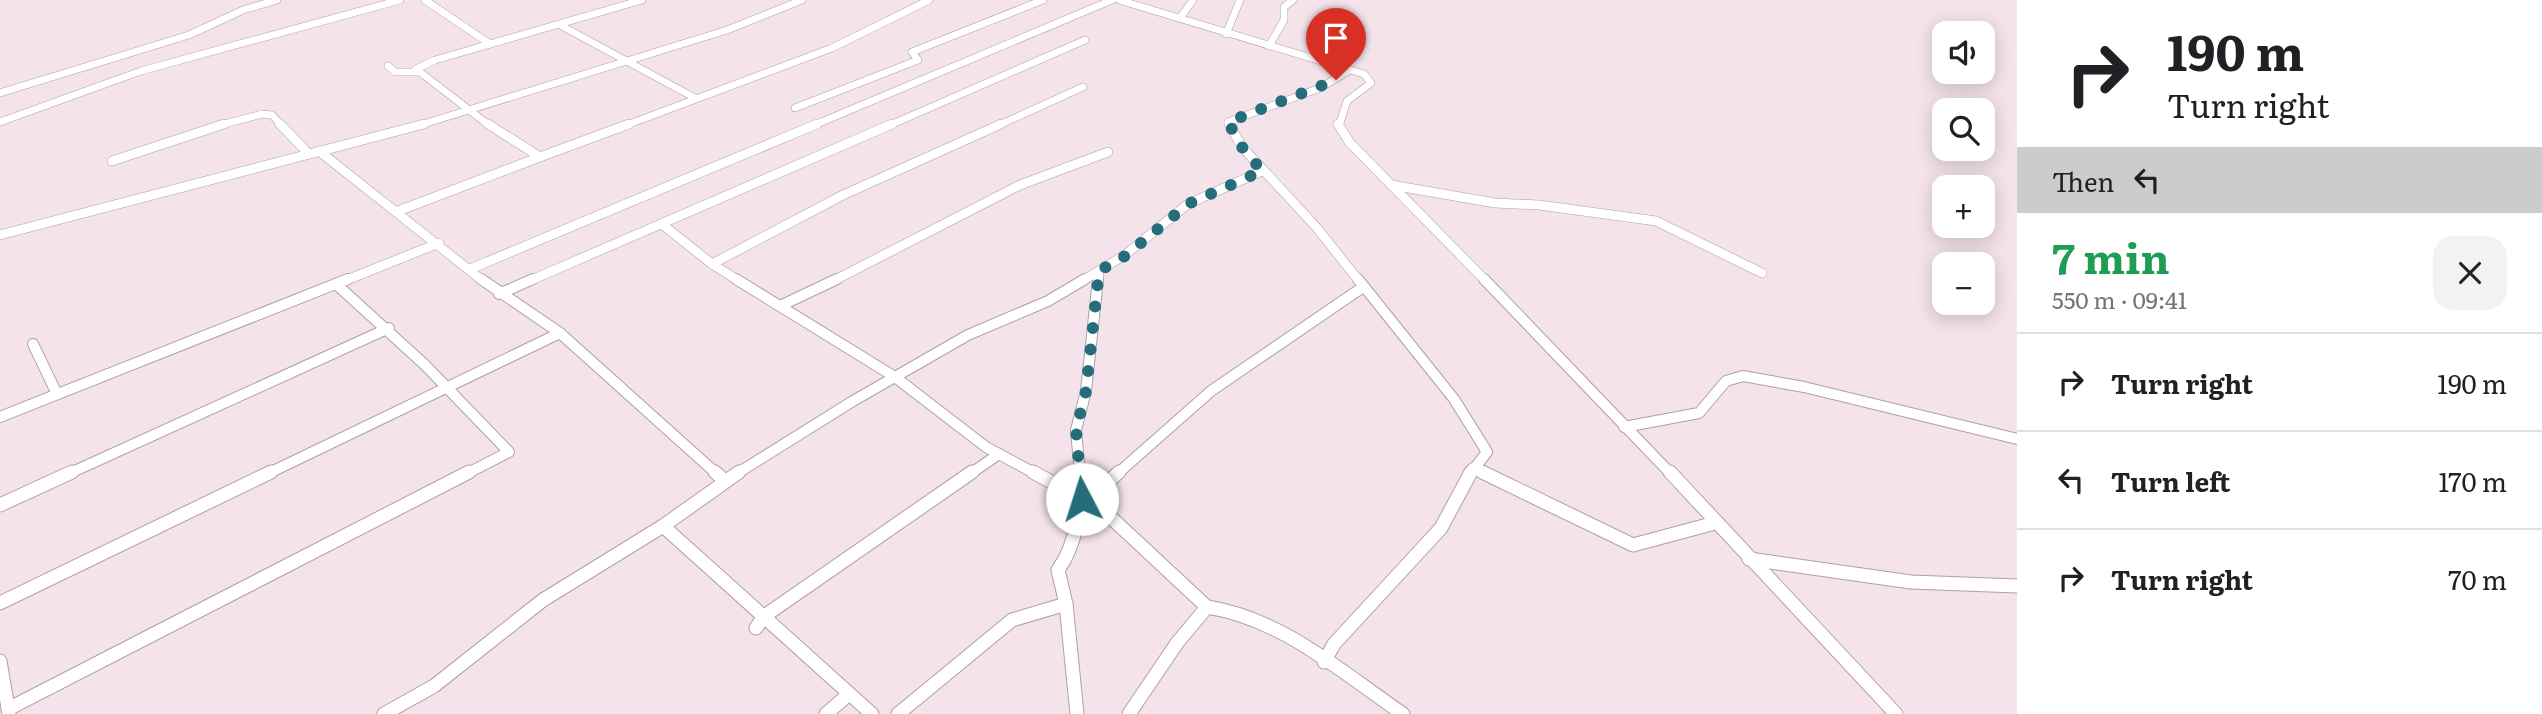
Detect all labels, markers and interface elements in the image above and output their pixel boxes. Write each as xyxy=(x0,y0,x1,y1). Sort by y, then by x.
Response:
pin xyxy=(1306,8,1366,80)
text: 190 m xyxy=(2167,13,2304,86)
icon: arrive xyxy=(1317,19,1355,57)
map controls xyxy=(1932,21,1995,315)
button: sound xyxy=(1932,21,1995,84)
icon: right xyxy=(2052,28,2143,119)
text: Turn right xyxy=(2167,80,2329,128)
button: search xyxy=(1932,98,1995,161)
text: Then xyxy=(2052,161,2114,200)
icon: left xyxy=(2128,161,2166,199)
button: + xyxy=(1932,175,1995,238)
text: 7 min xyxy=(2052,225,2170,287)
button: close xyxy=(2433,236,2507,310)
button: − xyxy=(1932,252,1995,315)
text: 550 m · 09:41 xyxy=(2052,282,2187,316)
icon: right xyxy=(2052,363,2090,401)
text: Turn right xyxy=(2111,363,2253,402)
text: 190 m xyxy=(2437,363,2507,402)
icon: left xyxy=(2052,461,2090,499)
text: Turn left xyxy=(2111,461,2230,500)
text: 170 m xyxy=(2439,461,2507,500)
position arrow xyxy=(1045,462,1119,536)
icon: right xyxy=(2052,559,2090,597)
text: Turn right xyxy=(2111,559,2253,598)
text: 70 m xyxy=(2448,559,2507,598)

